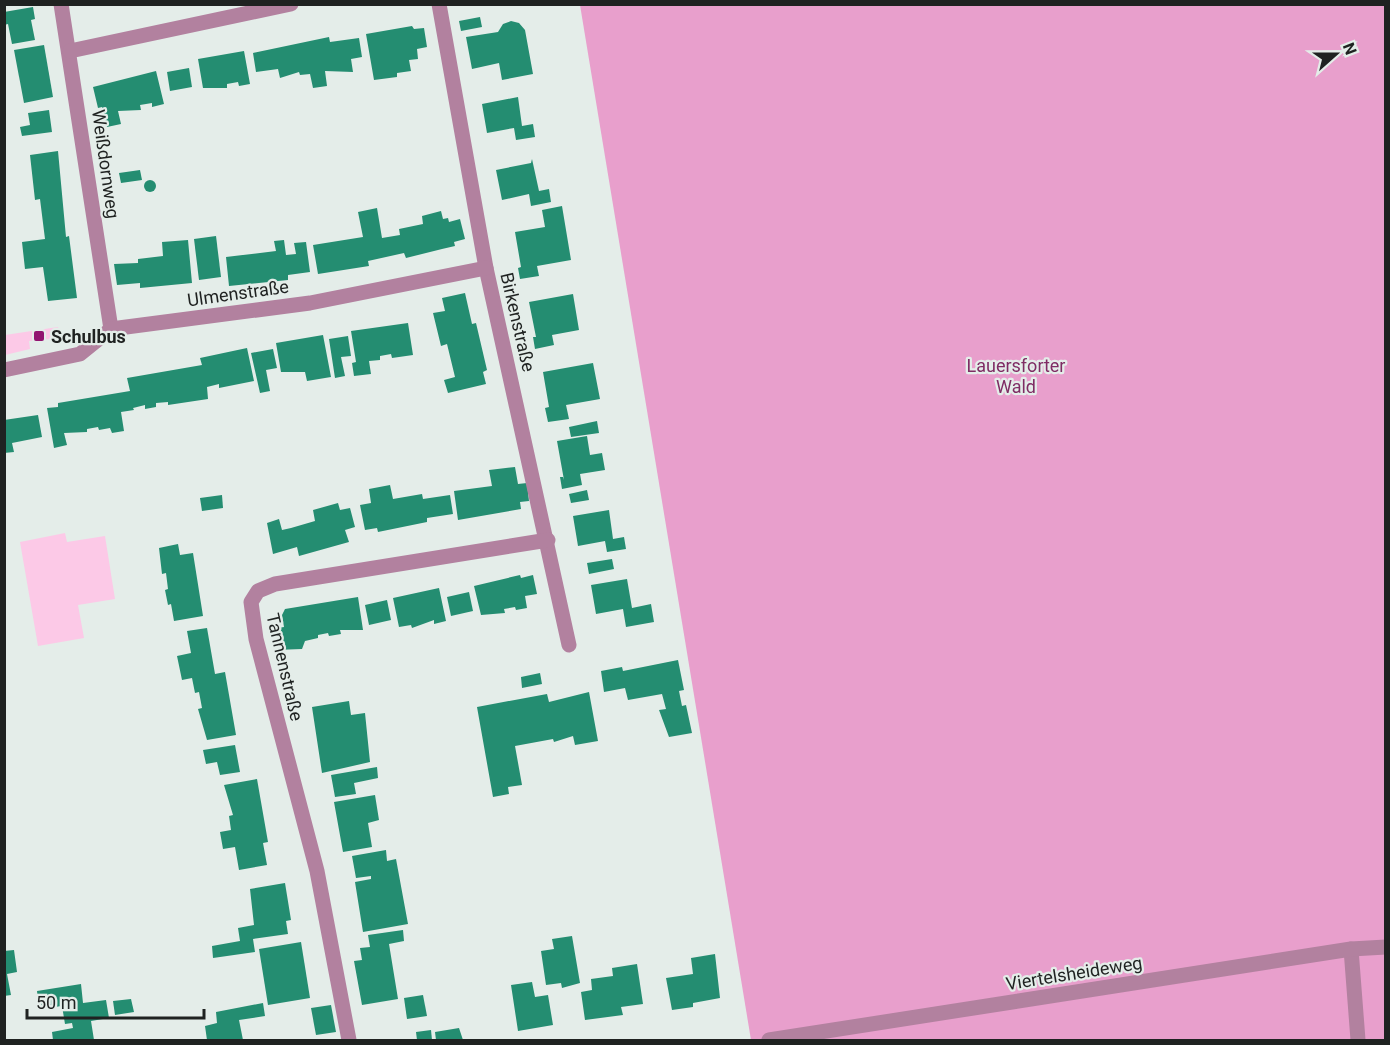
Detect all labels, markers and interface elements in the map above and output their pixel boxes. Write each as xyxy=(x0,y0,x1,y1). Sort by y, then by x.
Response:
north arrow xyxy=(1306,24,1366,84)
text: N xyxy=(1339,40,1360,57)
street label: Weißdornweg xyxy=(88,108,124,220)
street label: Birkenstraße xyxy=(496,270,540,374)
street label: Ulmenstraße xyxy=(186,275,290,311)
place label: Schulbus xyxy=(51,326,126,347)
marker: Schulbus xyxy=(32,329,46,343)
park label: Lauersforter Wald xyxy=(967,355,1065,397)
street label: Tannenstraße xyxy=(262,611,308,723)
street label: Viertelsheideweg xyxy=(1004,952,1144,994)
scale bar xyxy=(27,982,204,1020)
text: 50 m xyxy=(36,992,76,1013)

